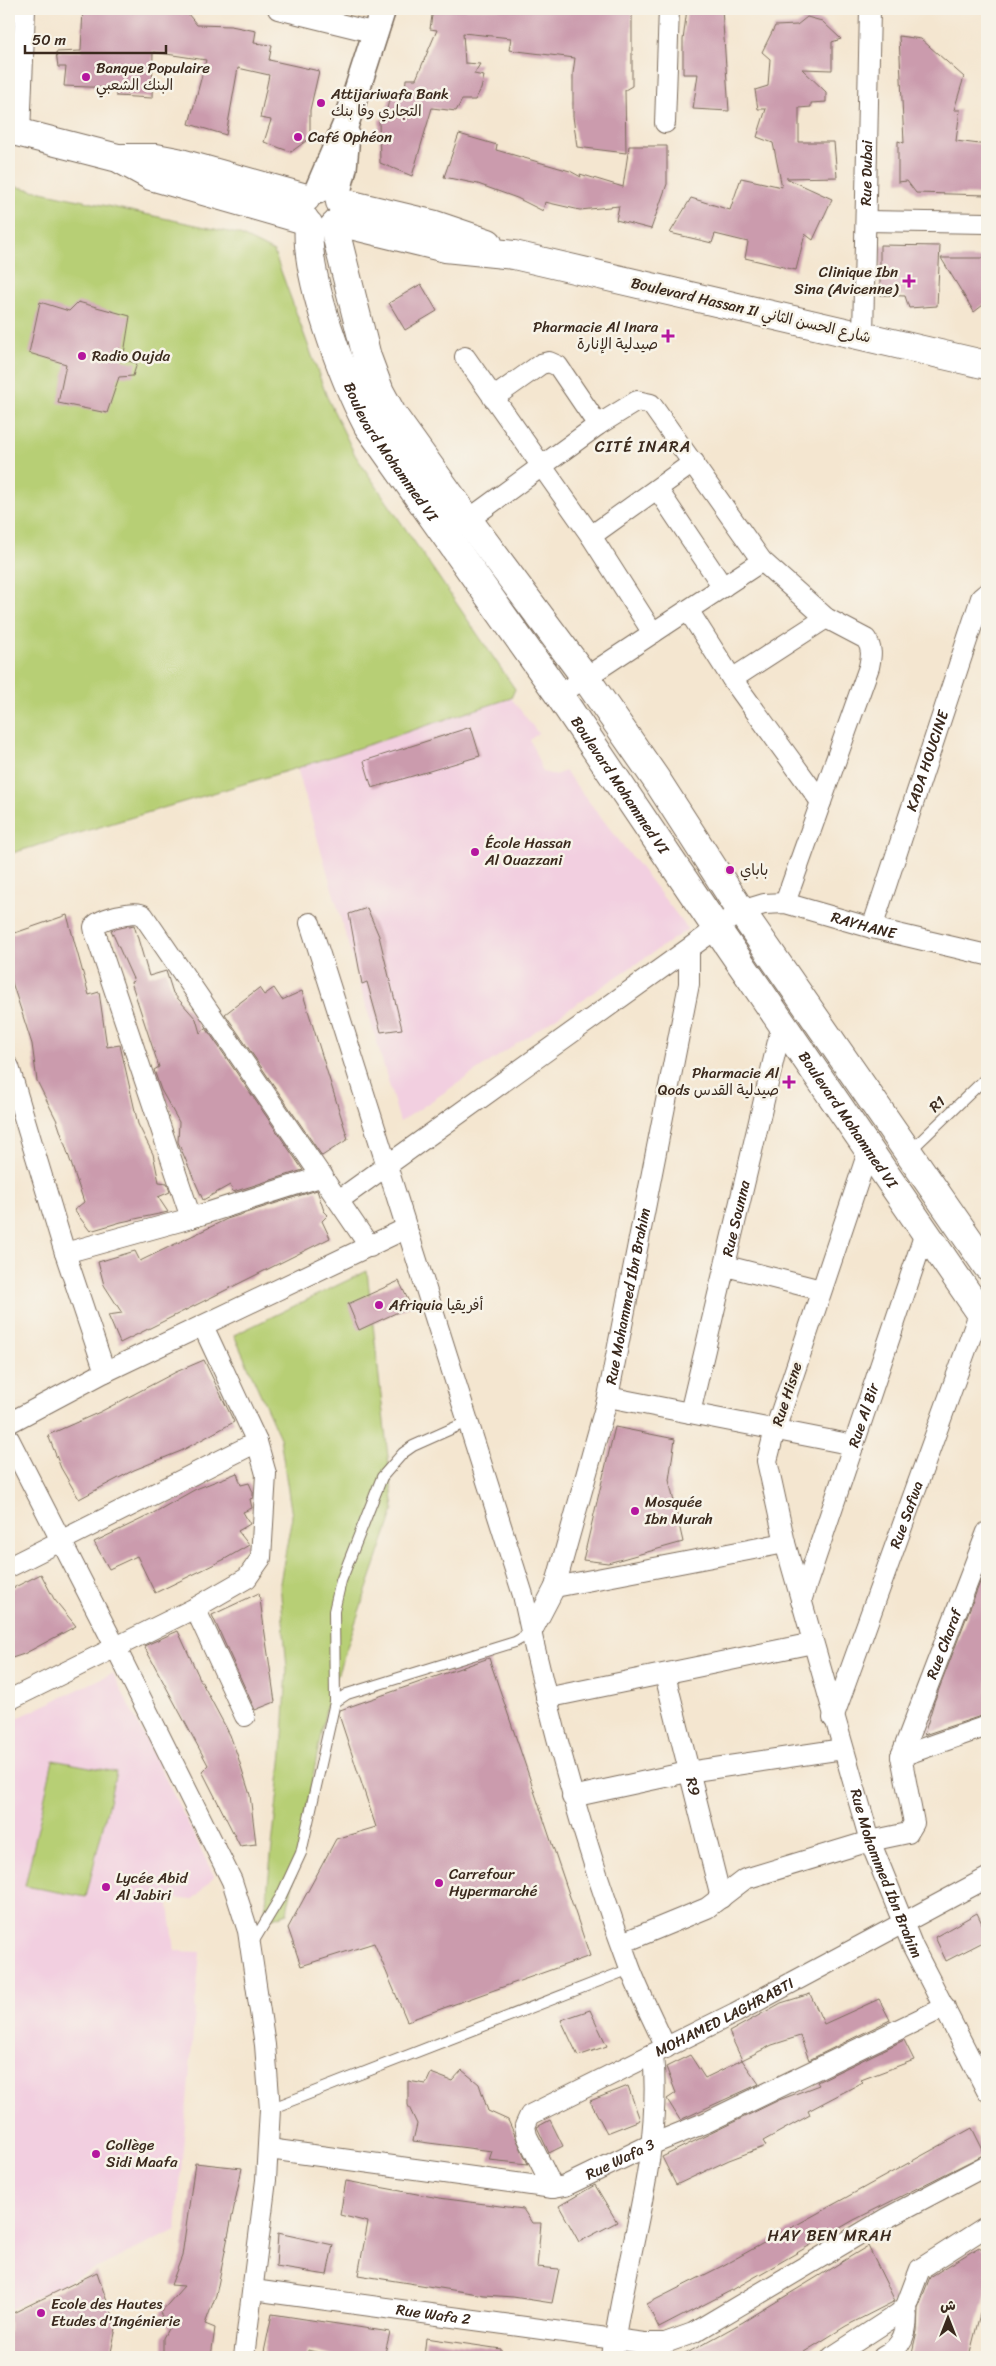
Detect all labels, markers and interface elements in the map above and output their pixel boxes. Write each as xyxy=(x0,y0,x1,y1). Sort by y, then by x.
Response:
scale bar xyxy=(25,22,166,54)
text: 50 m xyxy=(32,27,67,53)
place label: Banque Populaire البنك الشعبي xyxy=(96,55,210,98)
marker: Banque Populaire البنك الشعبي xyxy=(80,71,92,83)
place label: Attijariwafa Bank التجاري وفا بنك xyxy=(330,81,449,124)
marker: Attijariwafa Bank التجاري وفا بنك xyxy=(315,97,327,109)
place label: Café Ophéon xyxy=(308,124,392,150)
marker: Café Ophéon xyxy=(292,131,304,143)
street label: Rue Dubai xyxy=(853,139,880,206)
place label: Clinique Ibn Sina (Avicenne) xyxy=(794,259,899,302)
street label: Boulevard Hassan II شارع الحسن الثاني xyxy=(628,270,874,350)
marker: Clinique Ibn Sina (Avicenne) xyxy=(902,274,916,288)
place label: Pharmacie Al Inara صيدلية الإنارة xyxy=(533,314,658,357)
marker: Pharmacie Al Inara صيدلية الإنارة xyxy=(662,330,674,342)
place label: Radio Oujda xyxy=(92,343,171,369)
marker: Radio Oujda xyxy=(76,350,88,362)
street label: Boulevard Mohammed VI xyxy=(336,378,446,528)
district label: CITÉ INARA xyxy=(595,432,691,461)
street label: KADA HOUCINE xyxy=(898,705,957,815)
street label: Boulevard Mohammed VI xyxy=(564,711,677,860)
place label: École Hassan Al Ouazzani xyxy=(484,830,571,873)
marker: École Hassan Al Ouazzani xyxy=(469,846,481,858)
place label: باباي xyxy=(740,857,768,883)
marker: باباي xyxy=(724,864,736,876)
street label: RAYHANE xyxy=(828,904,900,947)
street label: Boulevard Mohammed VI xyxy=(791,1046,905,1195)
place label: Pharmacie Al Qods صيدلية القدس xyxy=(658,1060,780,1103)
marker: Pharmacie Al Qods صيدلية القدس xyxy=(783,1076,795,1088)
street label: R1 xyxy=(922,1089,952,1119)
street label: Rue Sounna xyxy=(714,1177,758,1259)
street label: Rue Mohammed Ibn Brahim xyxy=(598,1205,658,1387)
place label: Afriquia أفريقيا xyxy=(388,1292,484,1318)
marker: Afriquia أفريقيا xyxy=(373,1299,385,1311)
street label: Rue Hisne xyxy=(764,1358,810,1430)
street label: Rue Al Bir xyxy=(841,1379,887,1451)
street label: Rue Safwa xyxy=(882,1477,931,1552)
place label: Mosquée Ibn Murah xyxy=(644,1489,713,1532)
marker: Mosquée Ibn Murah xyxy=(629,1505,641,1517)
street label: Rue Charaf xyxy=(919,1603,970,1683)
street label: R9 xyxy=(678,1774,708,1799)
street label: Rue Mohammed Ibn Brahim xyxy=(843,1785,930,1963)
place label: Carrefour Hypermarché xyxy=(449,1861,538,1904)
place label: Lycée Abid Al Jabiri xyxy=(115,1865,189,1908)
marker: Carrefour Hypermarché xyxy=(433,1877,445,1889)
marker: Lycée Abid Al Jabiri xyxy=(100,1881,112,1893)
street label: MOHAMED LAGHRABTI xyxy=(650,1970,799,2064)
place label: Collège Sidi Maafa xyxy=(106,2132,178,2175)
street label: Rue Wafa 3 xyxy=(581,2132,659,2187)
marker: Collège Sidi Maafa xyxy=(90,2148,102,2160)
district label: HAY BEN MRAH xyxy=(768,2221,892,2250)
place label: Ecole des Hautes Etudes d'Ingénierie xyxy=(51,2291,181,2334)
text: ش xyxy=(940,2293,956,2318)
north arrow xyxy=(924,2294,974,2344)
street label: Rue Wafa 2 xyxy=(395,2297,473,2332)
marker: Ecole des Hautes Etudes d'Ingénierie xyxy=(35,2307,47,2319)

